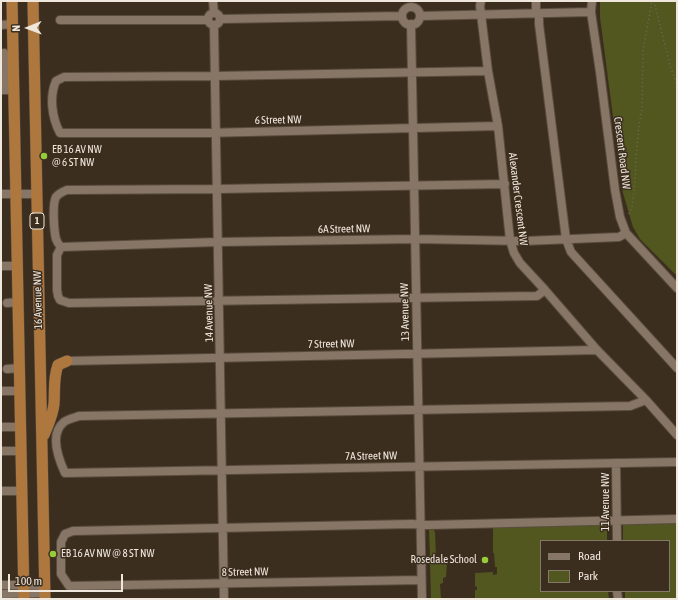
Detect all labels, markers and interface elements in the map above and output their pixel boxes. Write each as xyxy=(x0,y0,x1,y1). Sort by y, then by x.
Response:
north arrow xyxy=(8,8,48,48)
text: N xyxy=(10,25,22,32)
street label: 6 Street NW xyxy=(254,113,302,127)
street label: Crescent Road NW xyxy=(611,116,633,190)
place label: EB 16 AV NW @ 6 ST NW xyxy=(52,143,102,169)
marker: EB 16 AV NW @ 6 ST NW xyxy=(39,151,49,161)
street label: Alexander Crescent NW xyxy=(506,152,530,246)
road number: 1 xyxy=(30,213,44,229)
street label: 6A Street NW xyxy=(318,222,370,236)
street label: 16 Avenue NW xyxy=(31,271,45,329)
street label: 13 Avenue NW xyxy=(398,283,412,341)
street label: 14 Avenue NW xyxy=(202,284,216,342)
street label: 7 Street NW xyxy=(307,337,355,351)
street label: 7A Street NW xyxy=(345,449,397,463)
street label: 11 Avenue NW xyxy=(599,473,613,531)
legend xyxy=(540,540,670,592)
place label: EB 16 AV NW @ 8 ST NW xyxy=(61,547,154,561)
marker: EB 16 AV NW @ 8 ST NW xyxy=(48,549,58,559)
text: Road xyxy=(578,549,601,563)
place label: Rosedale School xyxy=(411,553,477,567)
marker: Rosedale School xyxy=(480,555,490,565)
street label: 8 Street NW xyxy=(221,565,269,579)
scale bar xyxy=(10,566,125,592)
text: Park xyxy=(578,569,598,583)
text: 100 m xyxy=(15,574,42,588)

